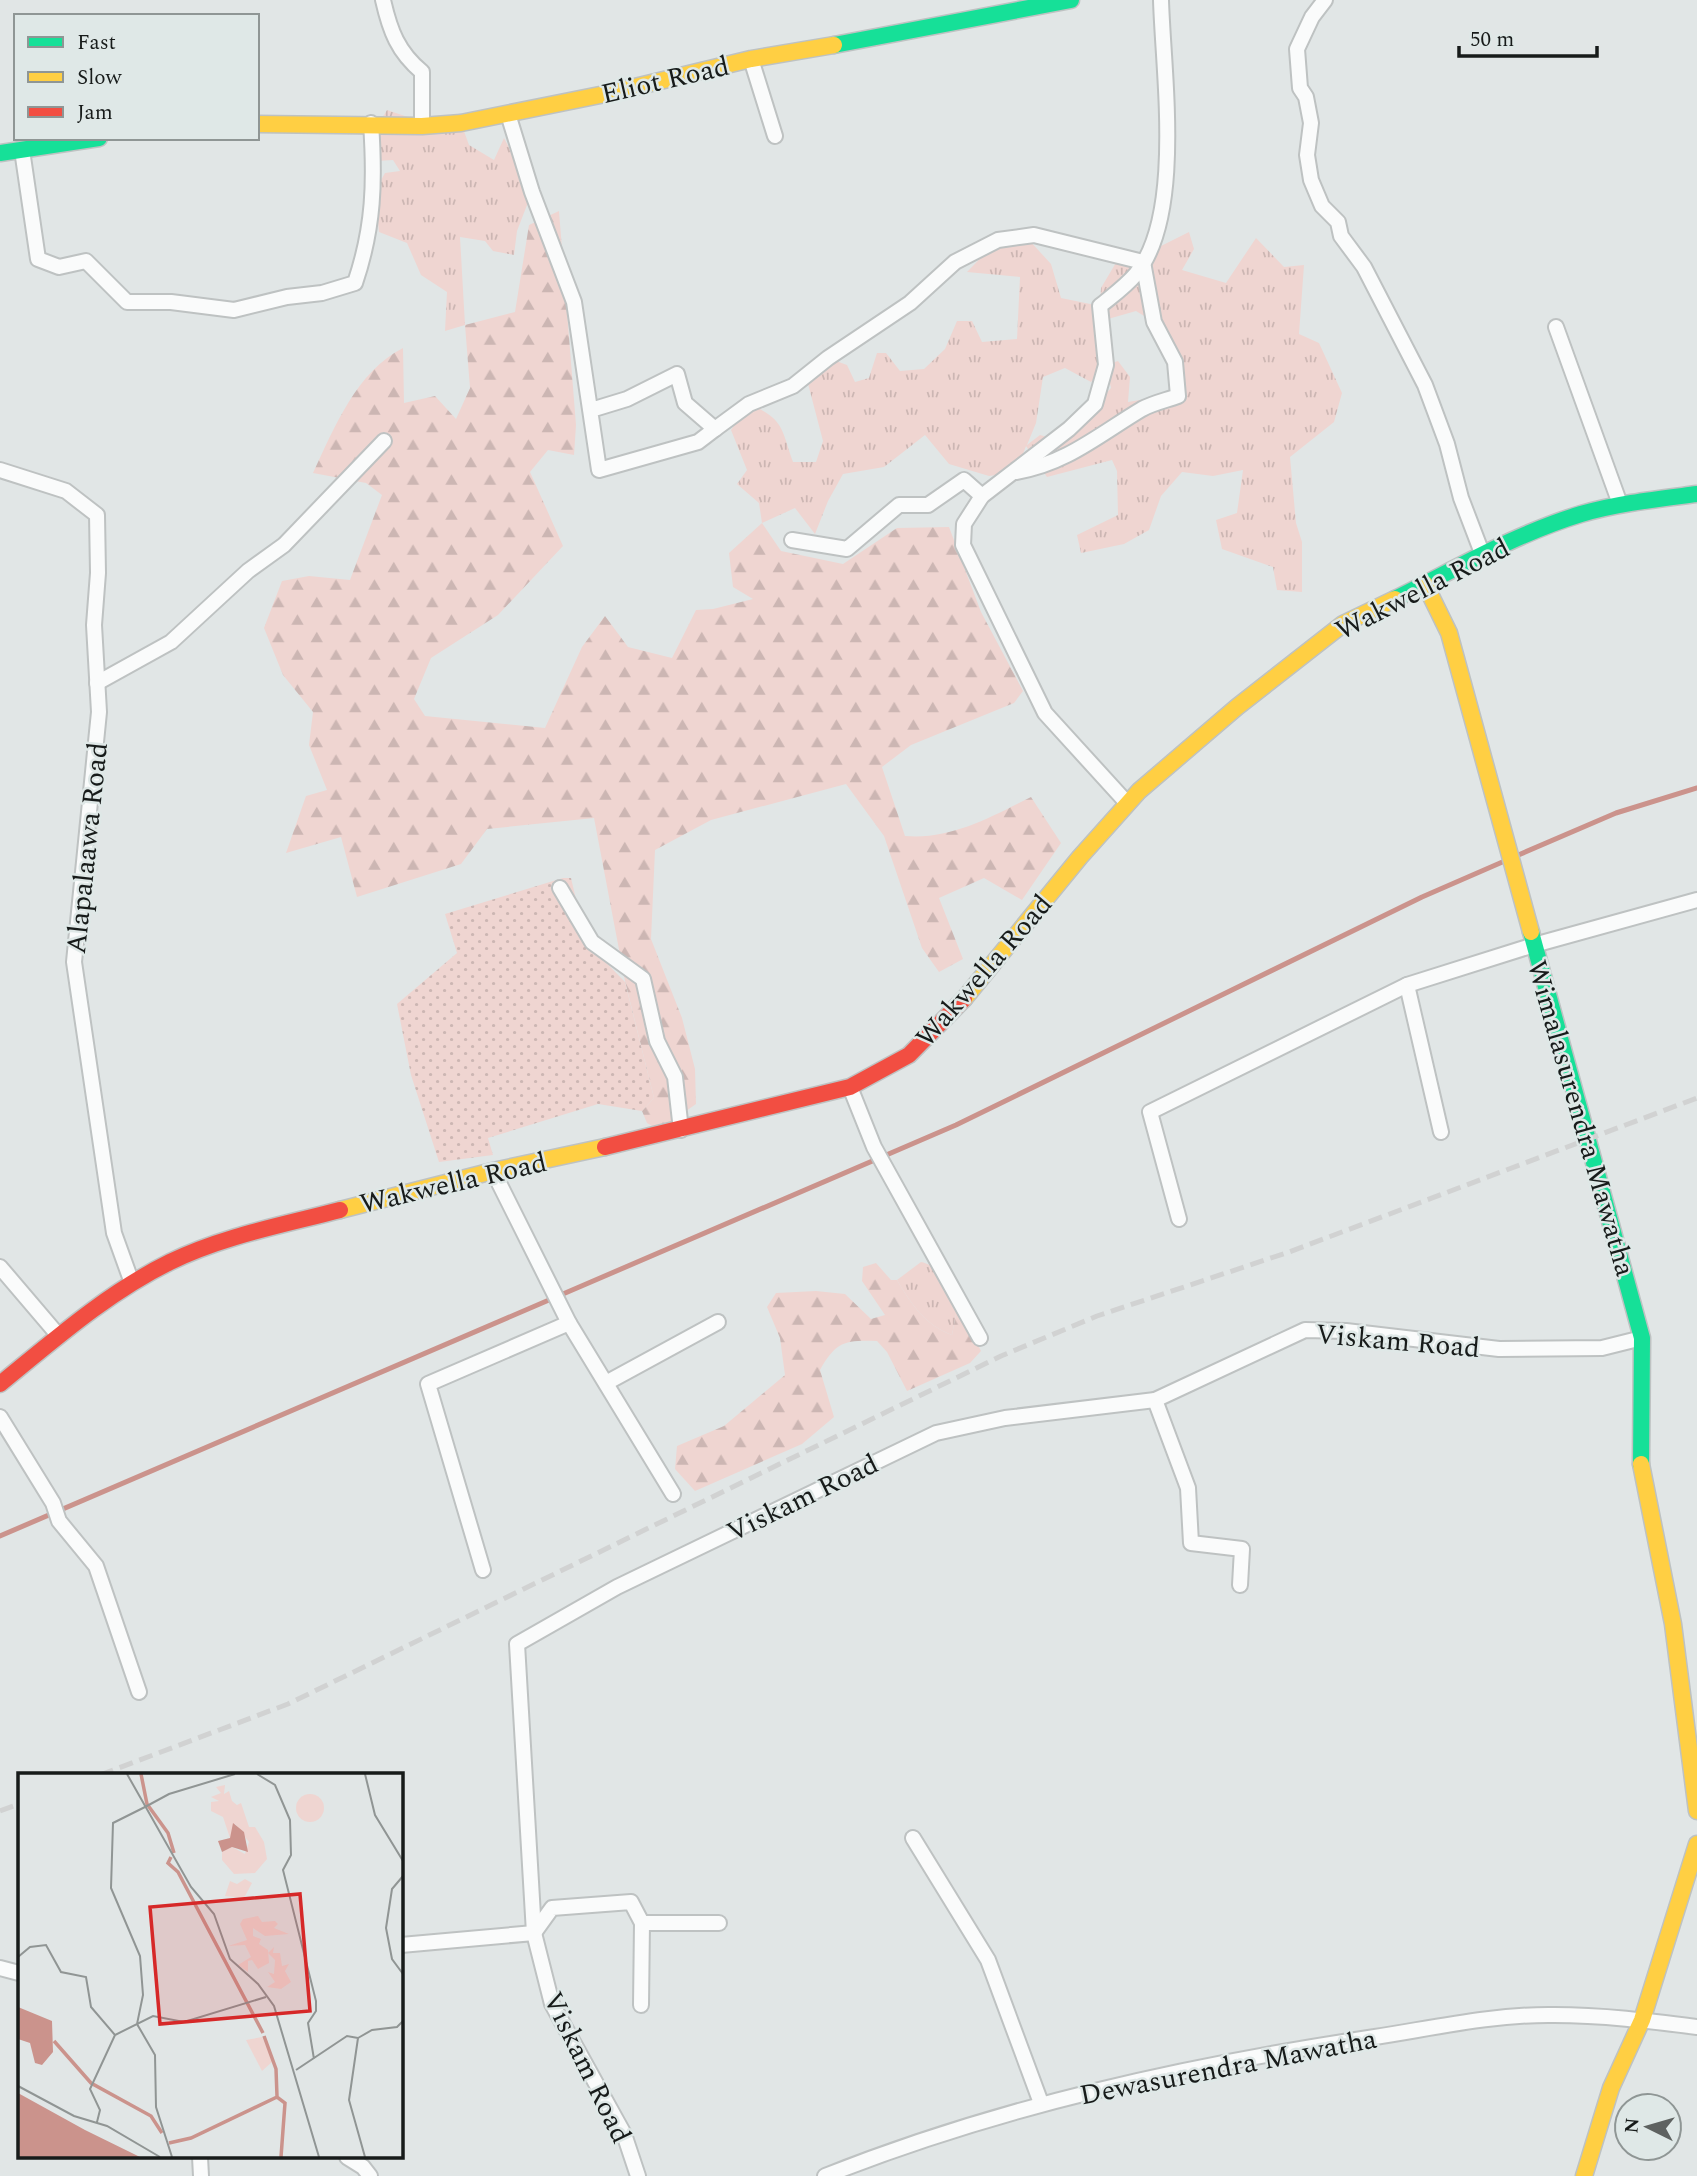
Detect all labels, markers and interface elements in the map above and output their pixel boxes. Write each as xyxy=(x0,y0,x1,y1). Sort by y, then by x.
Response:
legend xyxy=(14,14,259,140)
scale bar xyxy=(1459,14,1597,58)
text: 50 m xyxy=(1470,24,1514,56)
text: Fast xyxy=(77,27,116,59)
street label: Eliot Road xyxy=(597,45,734,116)
text: Slow xyxy=(77,62,123,94)
text: Jam xyxy=(77,97,113,129)
street label: Wakwella Road xyxy=(1328,527,1518,652)
street label: Alapalaawa Road xyxy=(55,740,120,956)
street label: Wakwella Road xyxy=(905,885,1063,1057)
street label: Wimalasurendra Mawatha xyxy=(1515,955,1646,1282)
street label: Wakwella Road xyxy=(355,1141,551,1226)
street label: Viskam Road xyxy=(1314,1313,1482,1370)
street label: Viskam Road xyxy=(719,1443,886,1554)
inset map xyxy=(18,1773,402,2158)
street label: Viskam Road xyxy=(531,1984,642,2151)
street label: Dewasurendra Mawatha xyxy=(1076,2018,1381,2117)
north arrow xyxy=(1613,2092,1683,2162)
text: N xyxy=(1617,2117,1648,2135)

